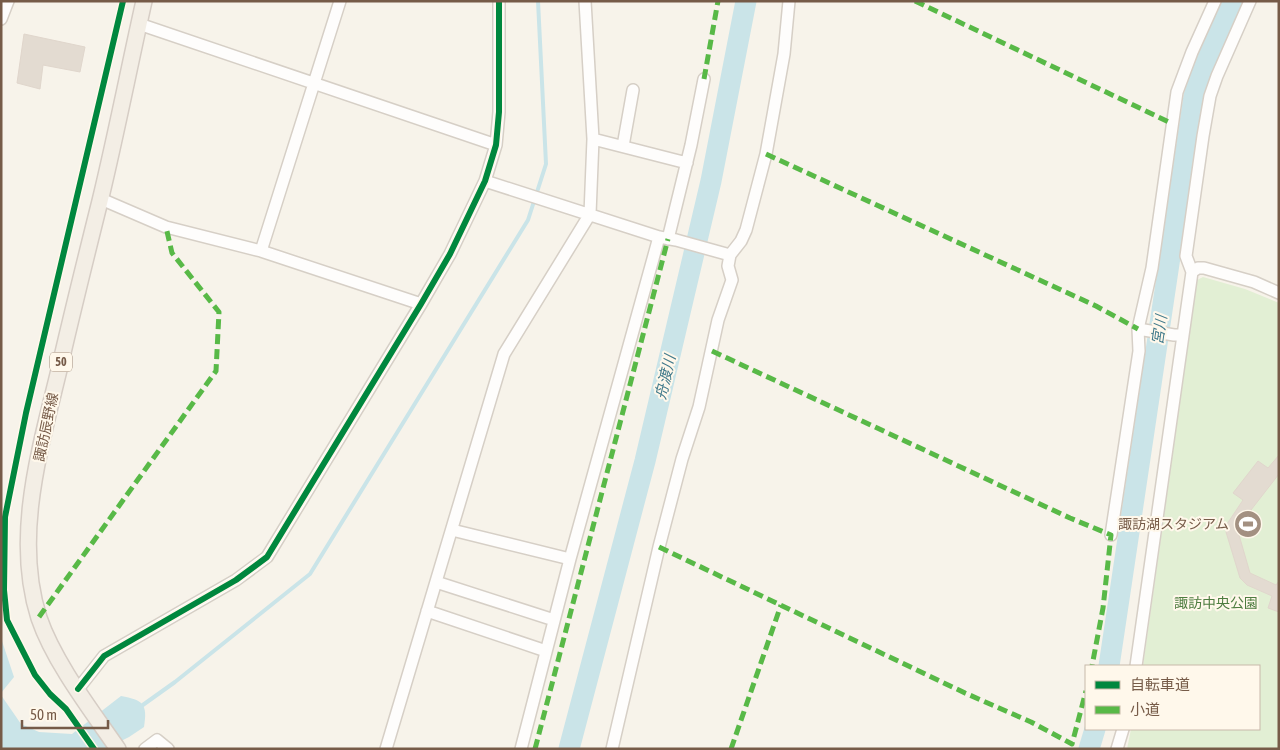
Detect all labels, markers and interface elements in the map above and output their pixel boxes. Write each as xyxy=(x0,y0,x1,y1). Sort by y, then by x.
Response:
water label: 宮川 xyxy=(1148,312,1170,346)
water label: 舟渡川 xyxy=(652,351,679,401)
road number: 50 xyxy=(50,352,72,372)
street label: 諏訪辰野線 xyxy=(31,391,61,463)
sports icon: 諏訪湖スタジアム xyxy=(1233,509,1263,539)
place label: 諏訪湖スタジアム xyxy=(1118,516,1229,532)
park label: 諏訪中央公園 xyxy=(1174,595,1258,611)
legend xyxy=(1085,665,1260,730)
text: 自転車道 xyxy=(1130,676,1190,693)
scale bar xyxy=(22,698,109,730)
text: 小道 xyxy=(1130,701,1160,718)
text: 50 m xyxy=(30,706,57,723)

